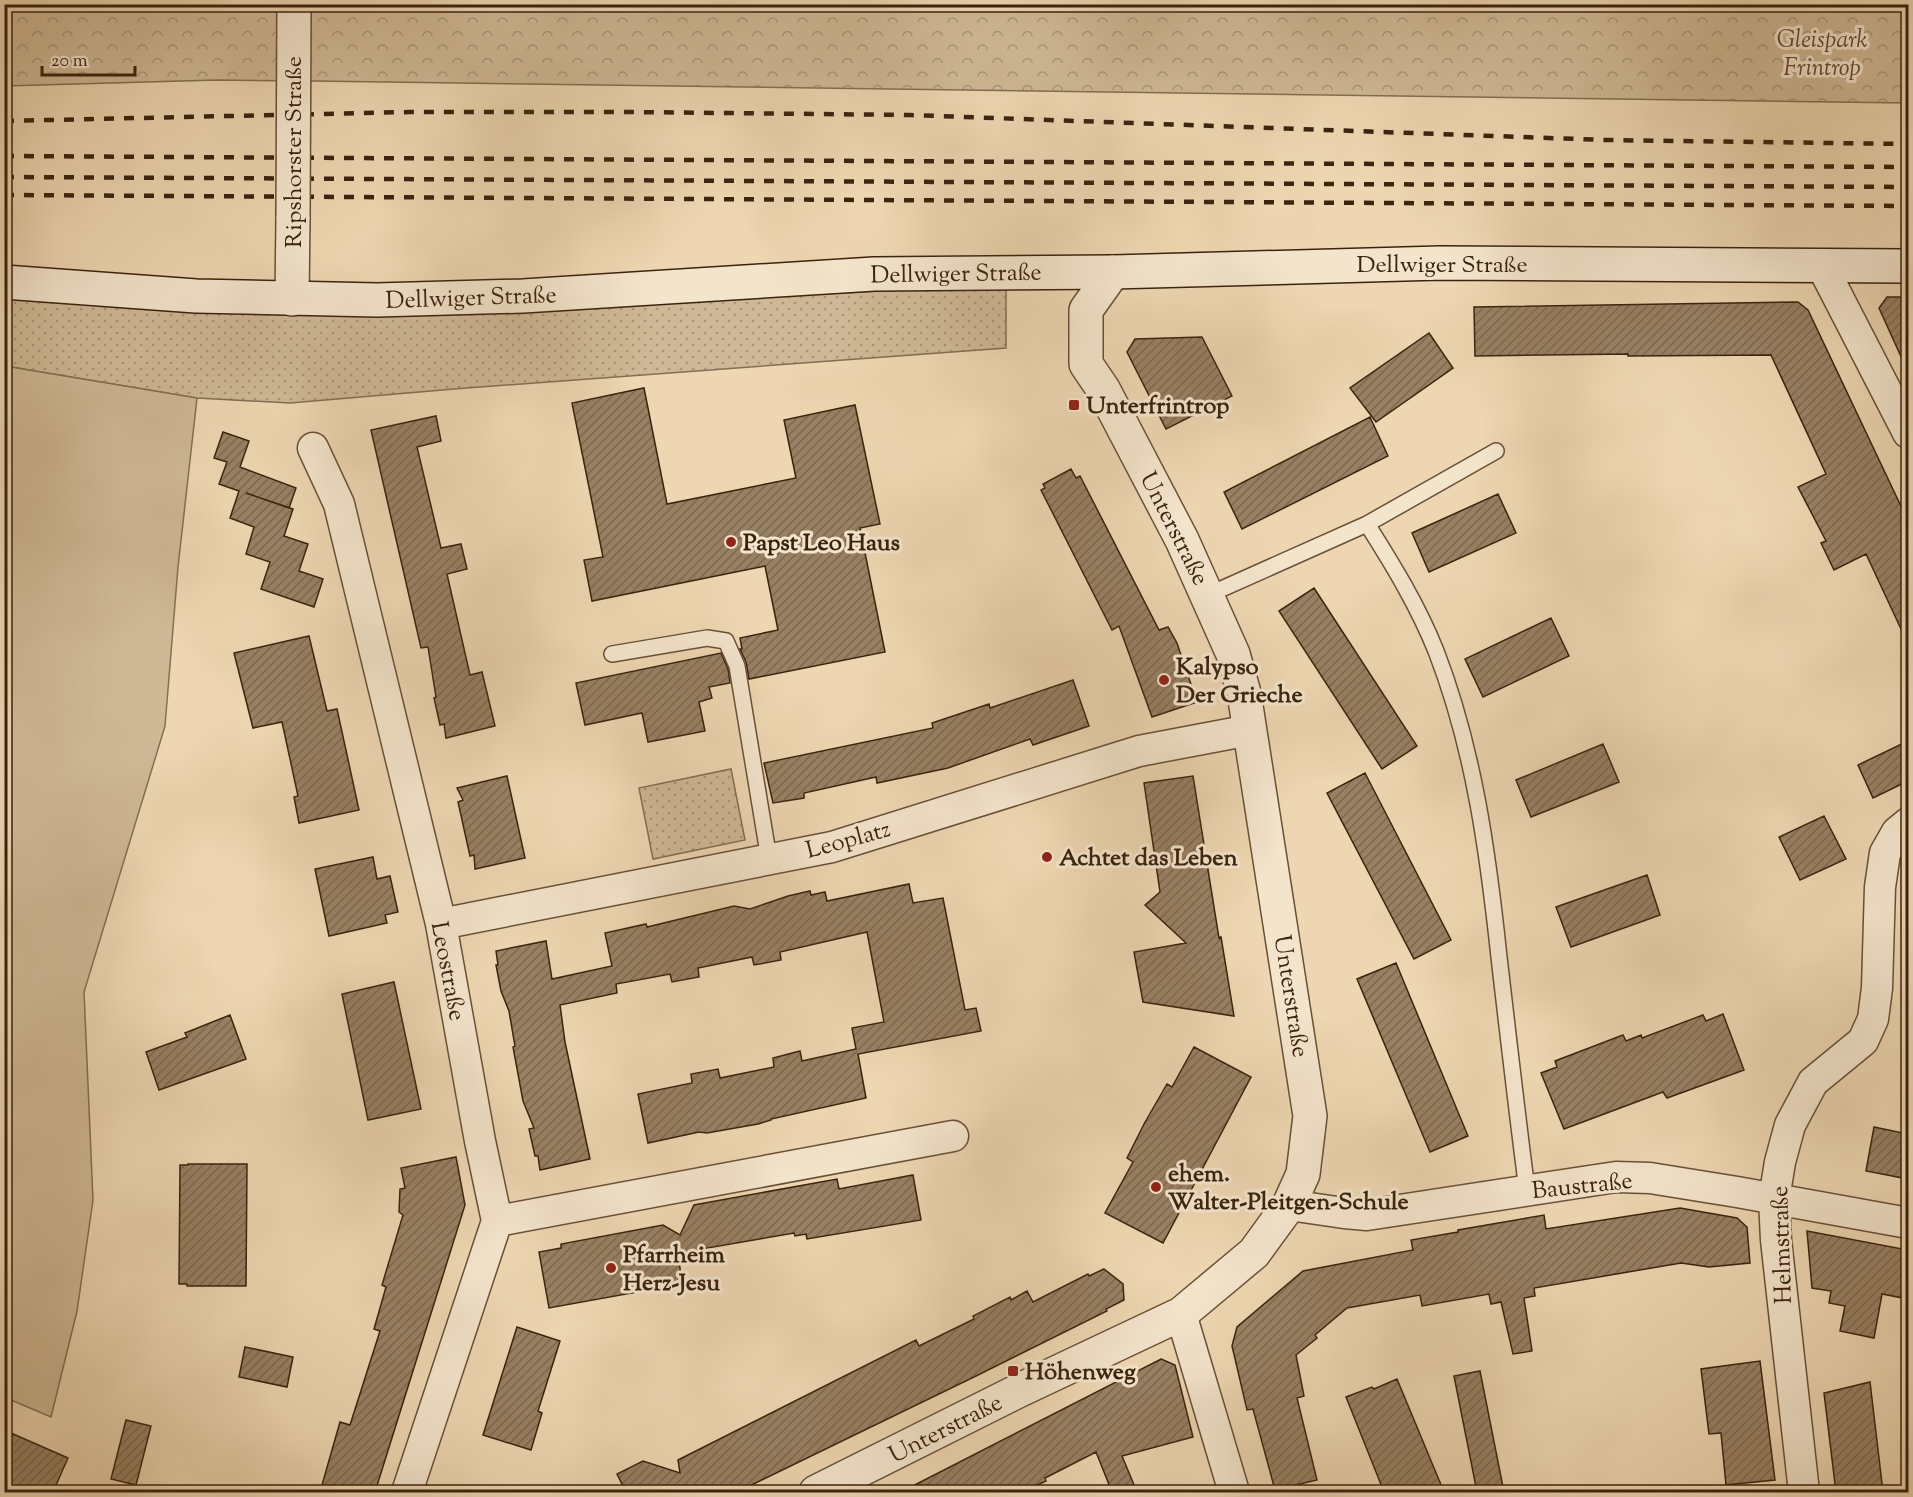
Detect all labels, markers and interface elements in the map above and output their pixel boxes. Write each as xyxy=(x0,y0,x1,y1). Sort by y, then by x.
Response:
park label: Gleispark Frintrop xyxy=(1777,24,1867,86)
scale bar xyxy=(42,39,135,77)
text: 20 m xyxy=(51,49,88,75)
street label: Ripshorster Straße xyxy=(278,56,312,248)
street label: Dellwiger Straße xyxy=(1356,249,1528,283)
street label: Dellwiger Straße xyxy=(870,257,1042,293)
street label: Dellwiger Straße xyxy=(385,279,557,319)
place label: Unterfrintrop xyxy=(1086,390,1229,424)
marker: Unterfrintrop xyxy=(1067,398,1081,412)
street label: Unterstraße xyxy=(1130,466,1216,592)
place label: Papst Leo Haus xyxy=(743,527,900,561)
marker: Papst Leo Haus xyxy=(724,535,738,549)
place label: Kalypso Der Grieche xyxy=(1176,651,1303,713)
marker: Kalypso Der Grieche xyxy=(1157,673,1171,687)
street label: Leoplatz xyxy=(802,813,895,869)
place label: Achtet das Leben xyxy=(1059,842,1238,876)
marker: Achtet das Leben xyxy=(1040,850,1054,864)
street label: Leostraße xyxy=(421,919,473,1024)
street label: Unterstraße xyxy=(1264,933,1316,1060)
place label: ehem. Walter-Pleitgen-Schule xyxy=(1168,1158,1409,1220)
street label: Baustraße xyxy=(1530,1165,1634,1209)
marker: ehem. Walter-Pleitgen-Schule xyxy=(1149,1180,1163,1194)
street label: Helmstraße xyxy=(1764,1185,1802,1305)
place label: Pfarrheim Herz-Jesu xyxy=(623,1239,725,1301)
marker: Pfarrheim Herz-Jesu xyxy=(604,1261,618,1275)
place label: Höhenweg xyxy=(1025,1356,1136,1390)
marker: Höhenweg xyxy=(1006,1364,1020,1378)
street label: Unterstraße xyxy=(883,1387,1009,1473)

